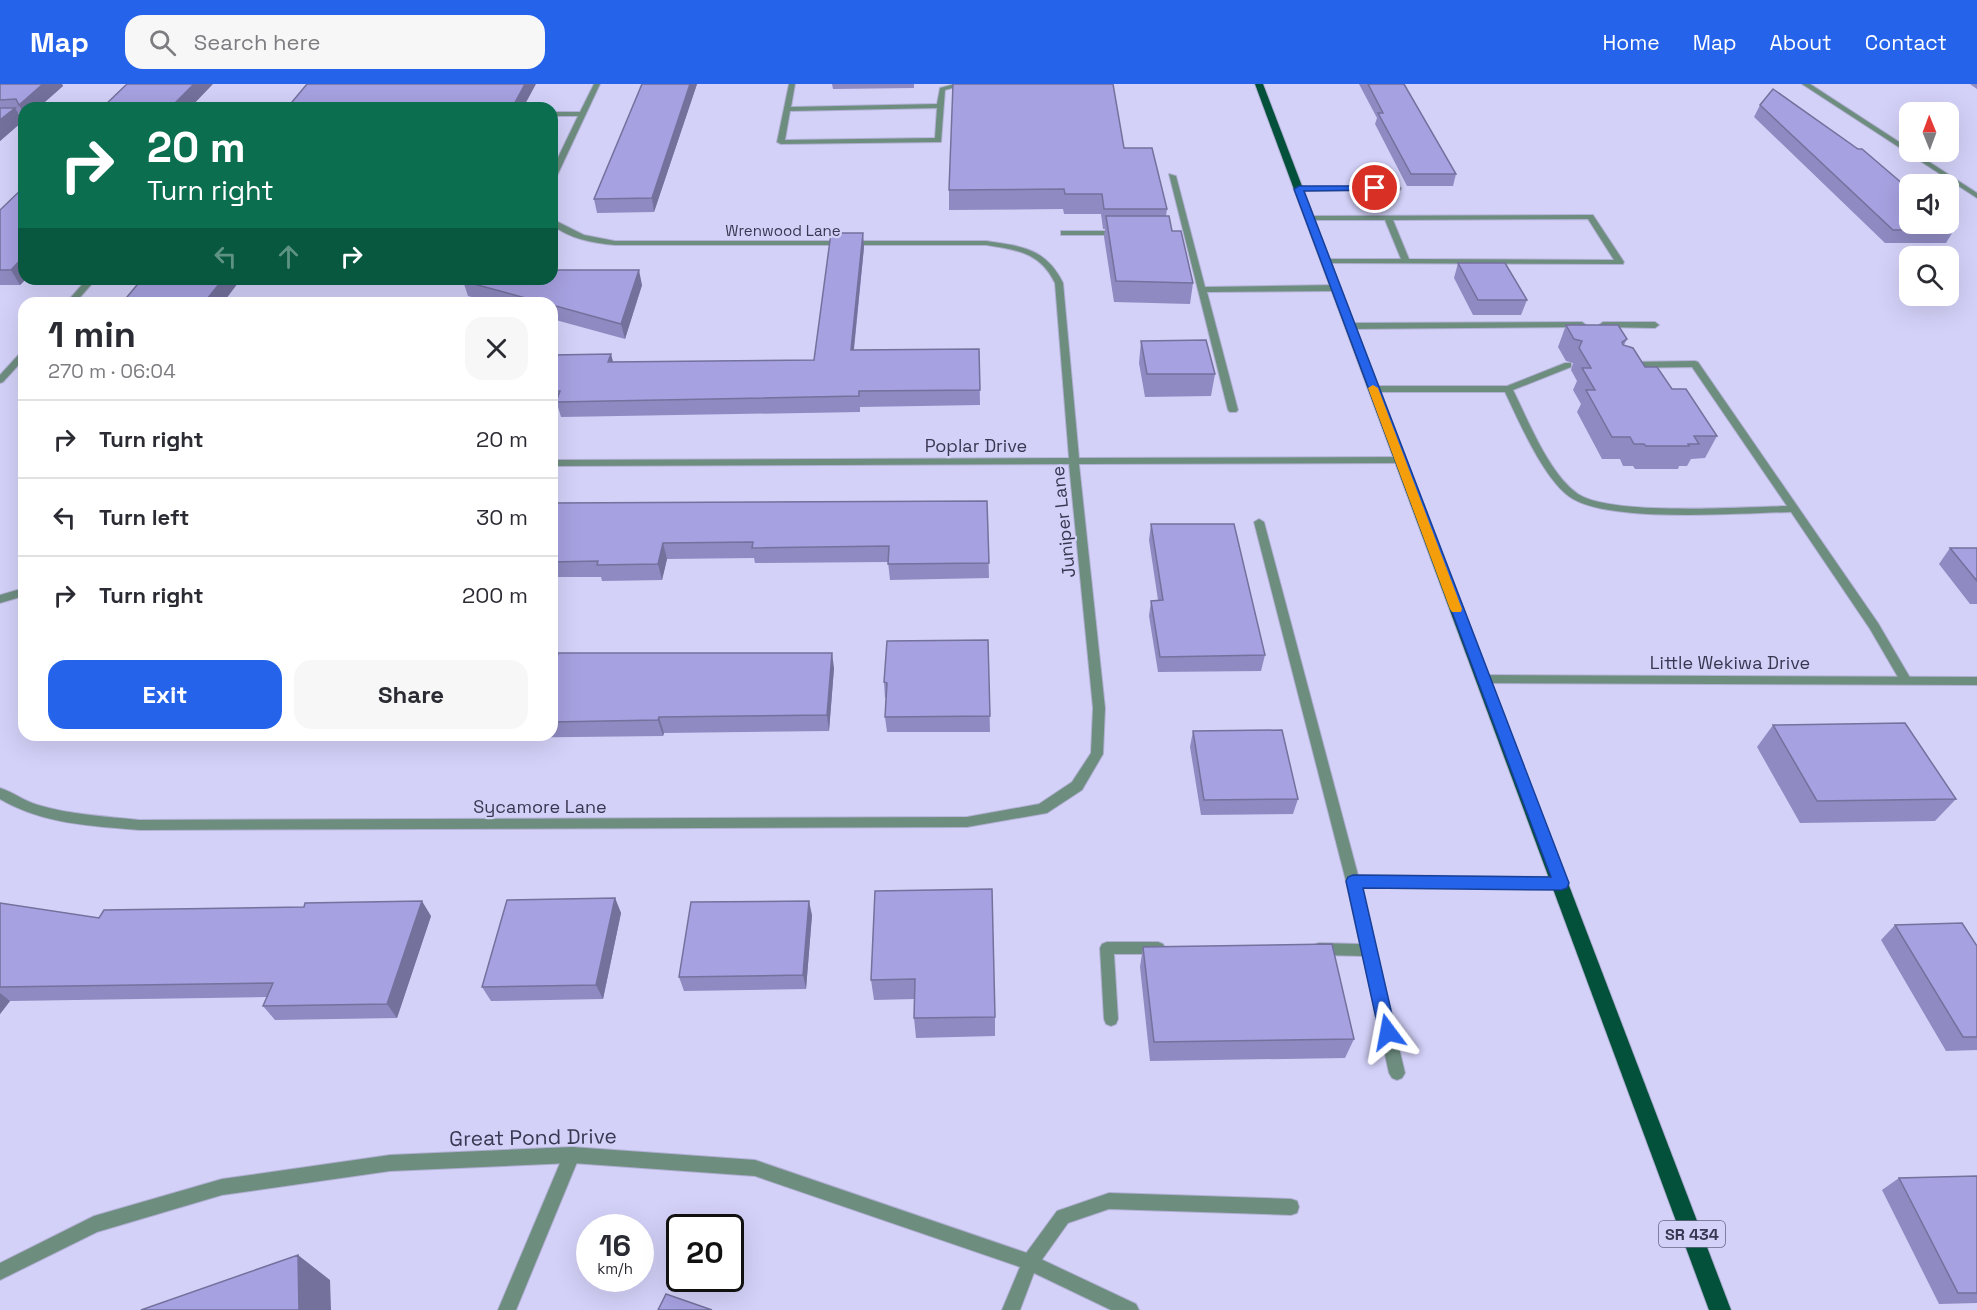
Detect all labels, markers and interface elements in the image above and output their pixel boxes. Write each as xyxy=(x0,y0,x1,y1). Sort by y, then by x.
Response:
search box xyxy=(125,15,545,69)
text: Map xyxy=(30,24,89,60)
icon: search xyxy=(146,26,179,59)
text: Search here xyxy=(194,28,321,56)
text: Home xyxy=(1602,29,1660,56)
text: Map xyxy=(1693,29,1737,56)
text: About xyxy=(1770,29,1832,56)
text: Contact xyxy=(1865,29,1947,56)
north arrow xyxy=(1899,102,1959,162)
map controls xyxy=(1899,102,1959,306)
text: 20 m xyxy=(147,121,246,174)
icon: right xyxy=(48,126,126,204)
pin xyxy=(1349,162,1400,213)
icon: arrive xyxy=(1358,171,1391,204)
text: Turn right xyxy=(147,173,274,208)
button: sound xyxy=(1899,174,1959,234)
street label: Wrenwood Lane xyxy=(725,221,841,240)
icon: left xyxy=(209,240,242,273)
icon: ahead xyxy=(272,240,305,273)
icon: right xyxy=(335,240,368,273)
button: search xyxy=(1899,246,1959,306)
text: 1 min xyxy=(48,312,136,358)
button: close xyxy=(465,317,528,380)
text: 270 m · 06:04 xyxy=(48,358,176,384)
icon: right xyxy=(48,423,81,456)
text: Turn right xyxy=(99,425,204,453)
text: 20 m xyxy=(476,425,528,453)
street label: Poplar Drive xyxy=(925,434,1027,457)
street label: Juniper Lane xyxy=(1046,465,1080,579)
icon: left xyxy=(48,501,81,534)
text: Turn left xyxy=(99,503,189,531)
text: 30 m xyxy=(476,503,528,531)
icon: right xyxy=(48,579,81,612)
text: Turn right xyxy=(99,581,204,609)
text: 200 m xyxy=(462,581,528,609)
street label: Little Wekiwa Drive xyxy=(1650,651,1810,674)
button: Exit xyxy=(48,660,282,729)
button: Share xyxy=(294,660,528,729)
street label: Sycamore Lane xyxy=(473,795,607,818)
position arrow xyxy=(1356,1000,1420,1064)
street label: Great Pond Drive xyxy=(449,1122,617,1152)
speed limit sign: 20 xyxy=(666,1214,744,1292)
road number: SR 434 xyxy=(1659,1221,1725,1247)
text: 16 xyxy=(599,1226,631,1265)
text: km/h xyxy=(597,1259,633,1278)

